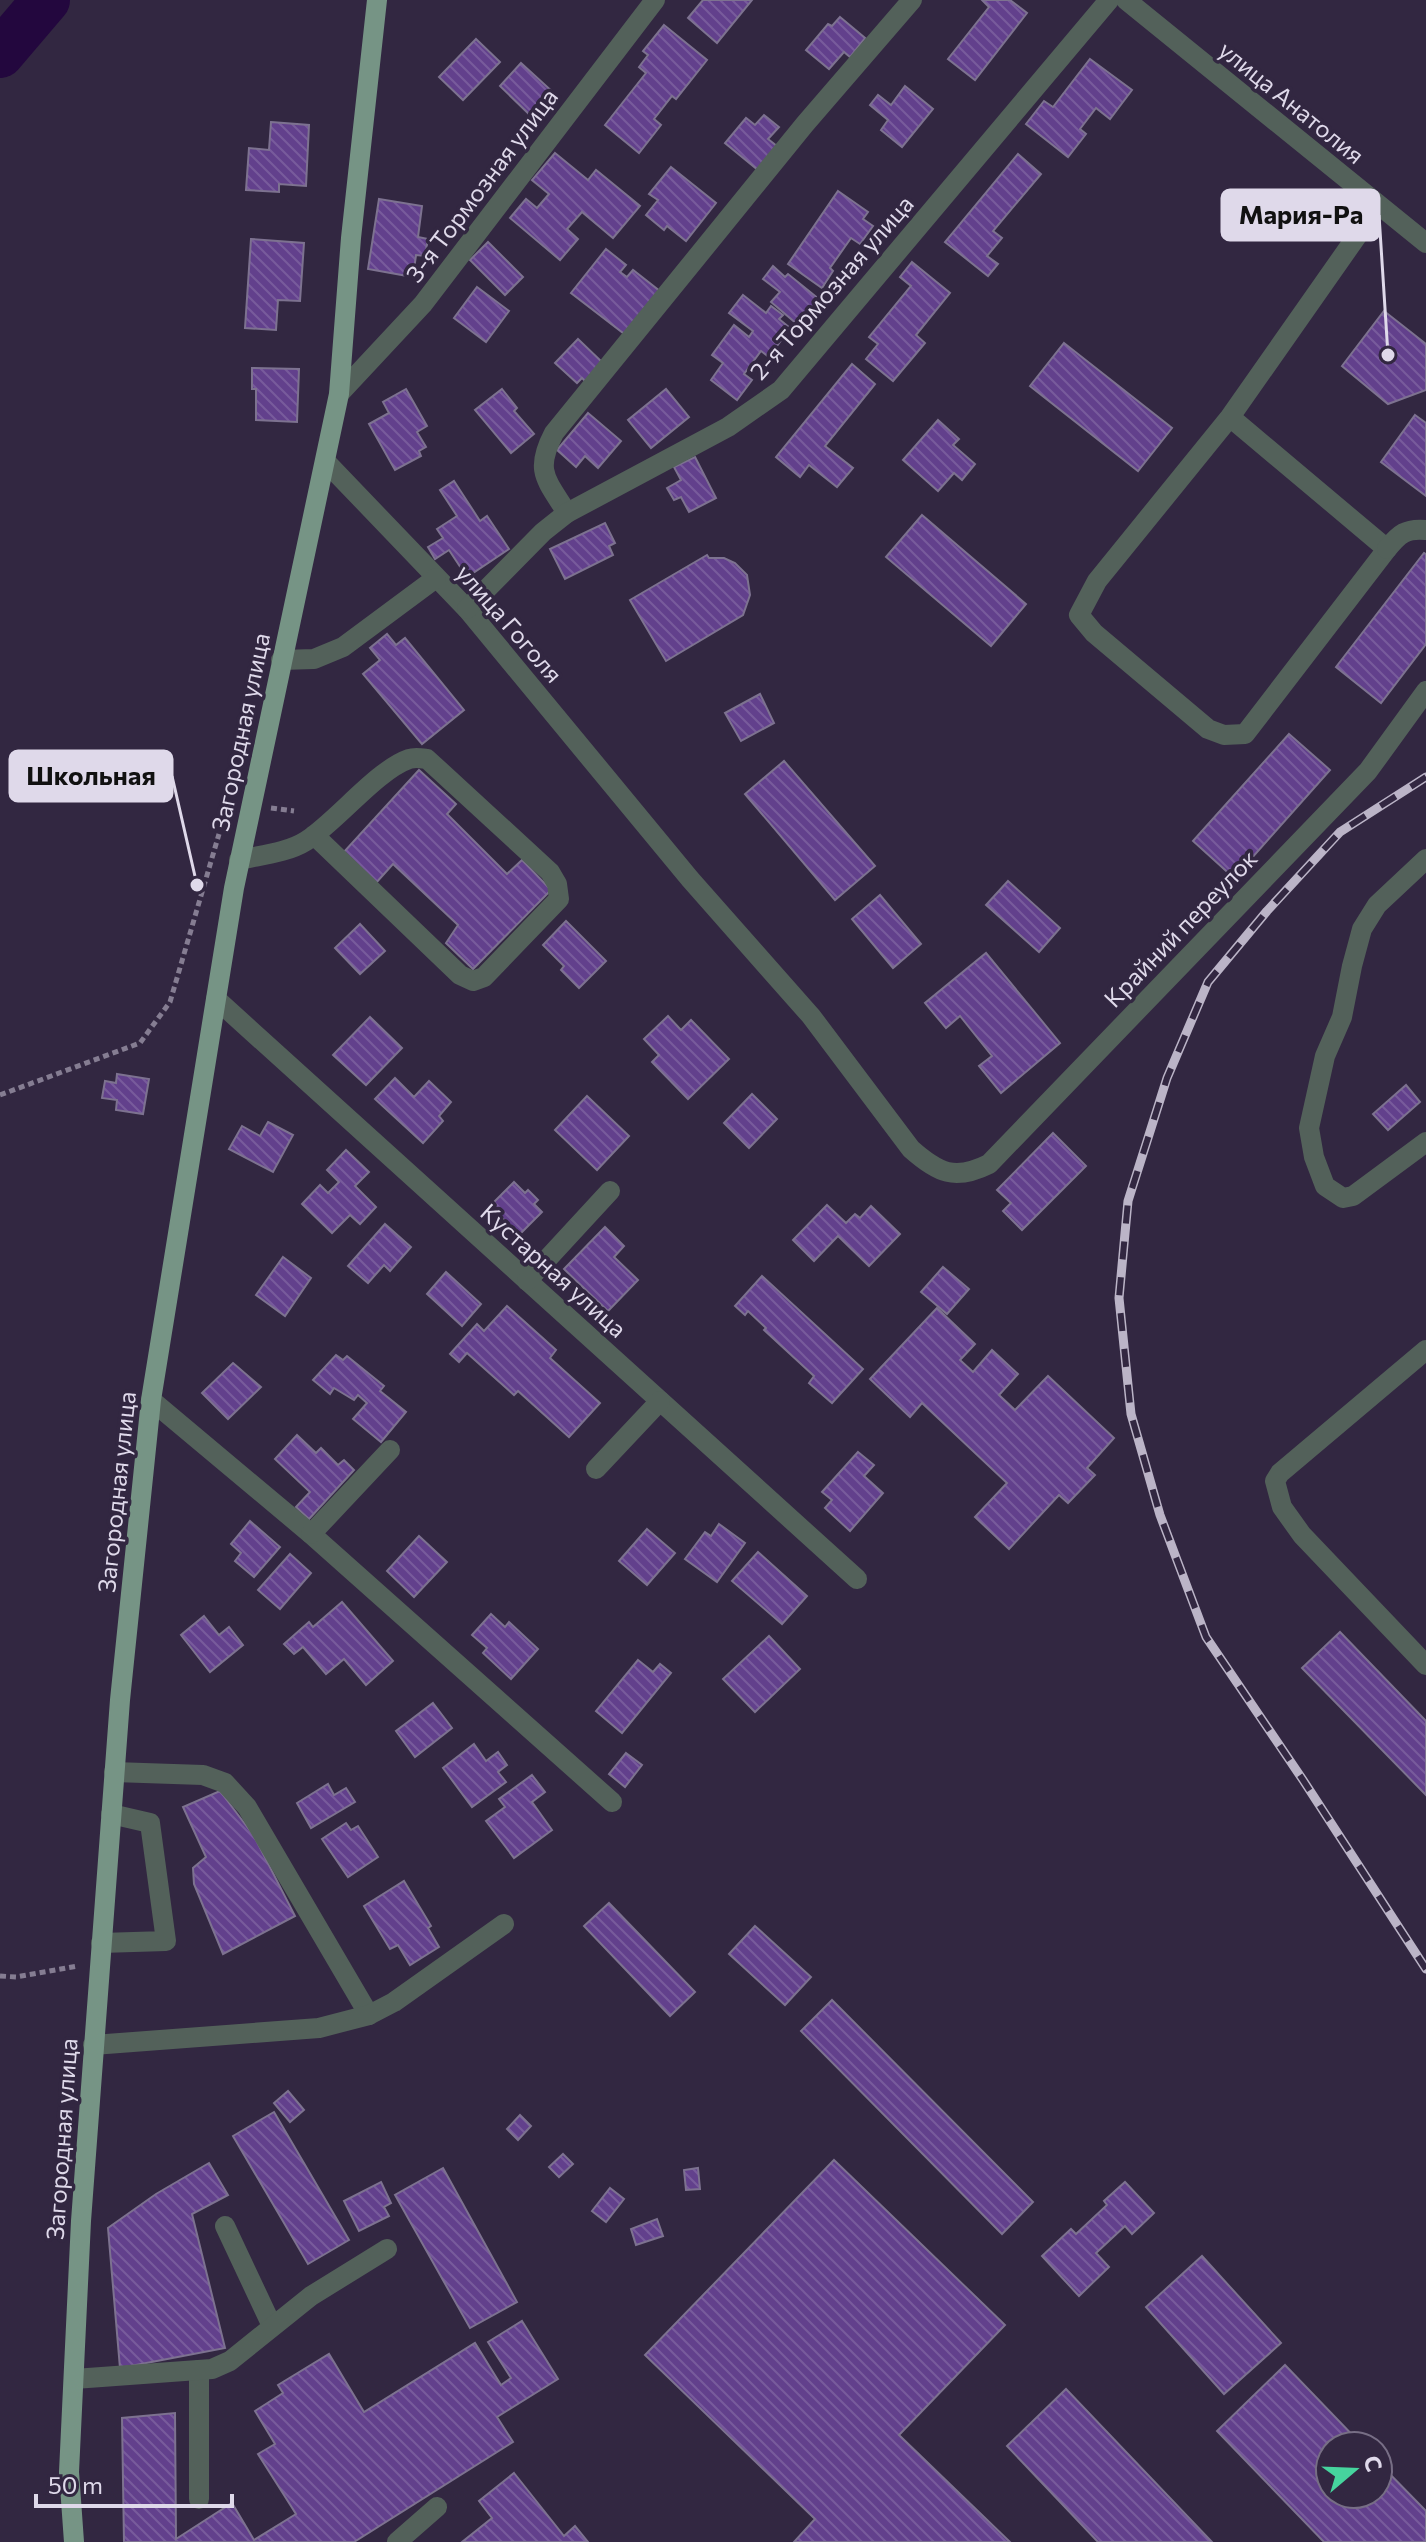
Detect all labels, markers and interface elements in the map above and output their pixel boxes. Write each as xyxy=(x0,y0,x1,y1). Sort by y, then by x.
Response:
street label: улица Анатолия xyxy=(1214,35,1370,169)
street label: 3-я Тормозная улица xyxy=(399,82,563,288)
street label: 2-я Тормозная улица xyxy=(743,189,919,385)
callout: Мария-Ра xyxy=(1222,190,1379,240)
text: Мария-Ра xyxy=(1239,198,1363,229)
street label: улица Гоголя xyxy=(451,558,569,688)
street label: Загородная улица xyxy=(205,630,275,834)
callout: Школьная xyxy=(10,751,172,801)
text: Школьная xyxy=(26,759,156,790)
street label: Крайний переулок xyxy=(1097,843,1263,1013)
street label: Кустарная улица xyxy=(475,1197,633,1343)
street label: Загородная улица xyxy=(91,1390,141,1594)
street label: Загородная улица xyxy=(39,2037,83,2241)
north arrow xyxy=(1314,2430,1394,2510)
text: С xyxy=(1358,2452,1389,2475)
scale bar xyxy=(36,2458,232,2508)
text: 50 m xyxy=(48,2470,103,2499)

